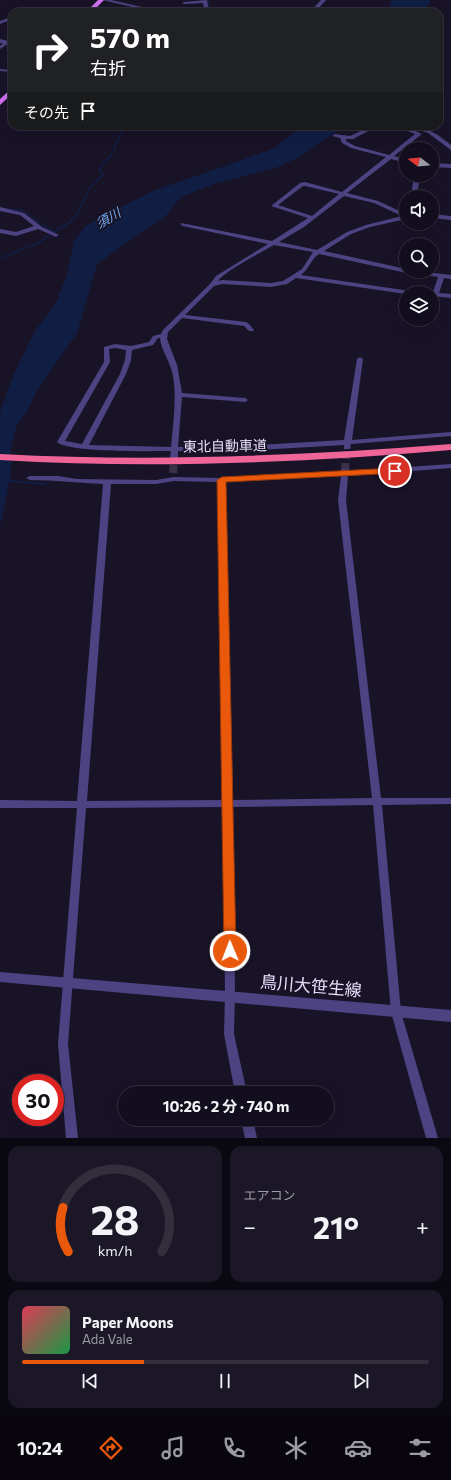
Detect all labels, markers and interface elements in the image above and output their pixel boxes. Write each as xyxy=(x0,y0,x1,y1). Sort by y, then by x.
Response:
text: 570 m xyxy=(90,20,170,54)
icon: right xyxy=(24,24,76,76)
text: 右折 xyxy=(90,57,126,79)
icon: arrive xyxy=(77,100,99,122)
text: その先 xyxy=(24,103,69,121)
north arrow xyxy=(399,142,439,182)
map controls xyxy=(399,142,439,326)
button: sound xyxy=(399,190,439,230)
water label: 須川 xyxy=(93,204,125,231)
button: search xyxy=(399,238,439,278)
button: layers xyxy=(399,286,439,326)
street label: 東北自動車道 xyxy=(183,436,267,455)
pin xyxy=(378,454,412,488)
icon: arrive xyxy=(384,460,406,482)
position arrow xyxy=(209,930,251,972)
street label: 鳥川大笹生線 xyxy=(259,971,363,1000)
speed limit sign: 30 xyxy=(12,1074,64,1126)
text: 10:26 · 2 分 · 740 m xyxy=(163,1097,289,1115)
text: エアコン xyxy=(244,1187,296,1203)
text: 28 xyxy=(90,1193,139,1244)
text: 21° xyxy=(313,1208,359,1245)
text: − xyxy=(244,1213,256,1240)
text: + xyxy=(416,1213,429,1240)
text: km/h xyxy=(97,1241,132,1259)
text: Paper Moons xyxy=(82,1313,173,1331)
text: Ada Vale xyxy=(82,1331,133,1347)
icon: previous xyxy=(79,1370,101,1392)
icon: pause xyxy=(214,1370,236,1392)
icon: next xyxy=(350,1370,372,1392)
icon: directions xyxy=(97,1434,125,1462)
icon: music xyxy=(159,1434,187,1462)
icon: phone xyxy=(220,1434,248,1462)
icon: climate xyxy=(282,1434,310,1462)
icon: car xyxy=(344,1434,372,1462)
icon: filters xyxy=(406,1434,434,1462)
text: 10:24 xyxy=(17,1437,63,1459)

